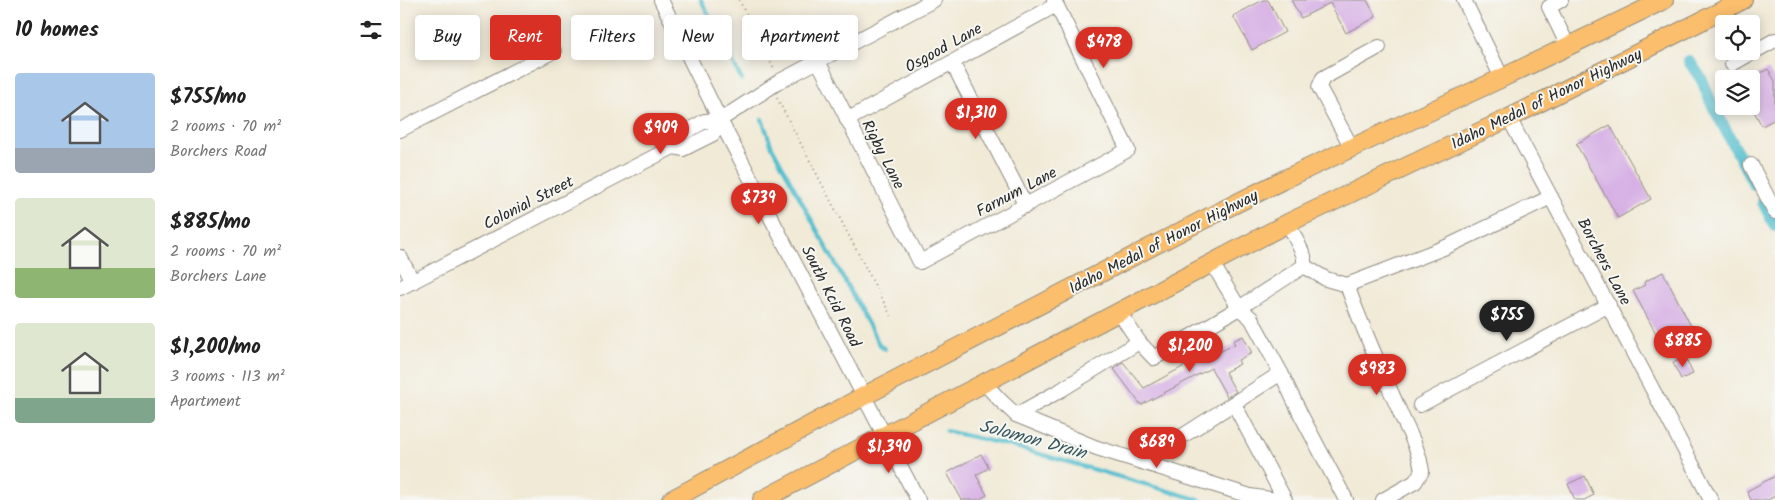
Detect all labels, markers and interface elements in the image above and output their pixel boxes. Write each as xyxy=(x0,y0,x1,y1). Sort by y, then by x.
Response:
text: 10 homes xyxy=(15,14,99,47)
chip: Buy xyxy=(415,15,480,60)
chip: Rent xyxy=(490,15,561,60)
chip: Filters xyxy=(571,15,654,60)
chip: New xyxy=(664,15,732,60)
chip: Apartment xyxy=(742,15,858,60)
map controls xyxy=(1715,15,1760,115)
button: locate xyxy=(1715,15,1760,60)
icon: filters xyxy=(357,16,385,44)
street label: Osgood Lane xyxy=(900,17,987,80)
pin: $478 xyxy=(1074,27,1134,69)
text: $478 xyxy=(1086,30,1122,55)
street label: Idaho Medal of Honor Highway xyxy=(1447,42,1647,157)
button: layers xyxy=(1715,70,1760,115)
text: $755/mo xyxy=(170,81,246,114)
icon: home xyxy=(55,93,115,153)
pin: $1,310 xyxy=(935,98,1017,140)
text: $1,310 xyxy=(956,101,996,126)
pin: $909 xyxy=(631,112,691,155)
text: 2 rooms · 70 m² xyxy=(170,114,281,139)
text: $909 xyxy=(644,116,678,141)
street label: Rigby Lane xyxy=(854,116,911,194)
text: Borchers Road xyxy=(170,139,266,164)
street label: Farnum Lane xyxy=(972,161,1062,224)
street label: Colonial Street xyxy=(479,169,579,237)
pin: $739 xyxy=(729,182,789,225)
street label: Idaho Medal of Honor Highway xyxy=(1064,183,1263,301)
text: $739 xyxy=(742,186,776,211)
text: $885/mo xyxy=(170,206,251,239)
street label: Borchers Lane xyxy=(1570,213,1637,310)
icon: home xyxy=(55,218,115,278)
text: 2 rooms · 70 m² xyxy=(170,239,281,264)
street label: South Kcid Road xyxy=(794,241,868,353)
text: Borchers Lane xyxy=(170,264,266,289)
pin: $755 xyxy=(1477,300,1537,342)
text: $755 xyxy=(1490,303,1524,328)
pin: $885 xyxy=(1653,326,1713,368)
text: $885 xyxy=(1665,329,1701,354)
pin: $1,200 xyxy=(1149,330,1231,373)
text: $1,200/mo xyxy=(170,331,261,364)
text: $1,200 xyxy=(1168,334,1212,359)
icon: home xyxy=(55,343,115,403)
pin: $983 xyxy=(1347,354,1407,396)
text: $983 xyxy=(1359,357,1395,382)
text: 3 rooms · 113 m² xyxy=(170,364,285,389)
text: Apartment xyxy=(170,389,241,414)
water label: Solomon Drain xyxy=(976,412,1091,469)
pin: $689 xyxy=(1127,426,1187,469)
text: $689 xyxy=(1139,430,1175,455)
pin: $1,390 xyxy=(848,432,930,474)
text: $1,390 xyxy=(867,435,911,460)

